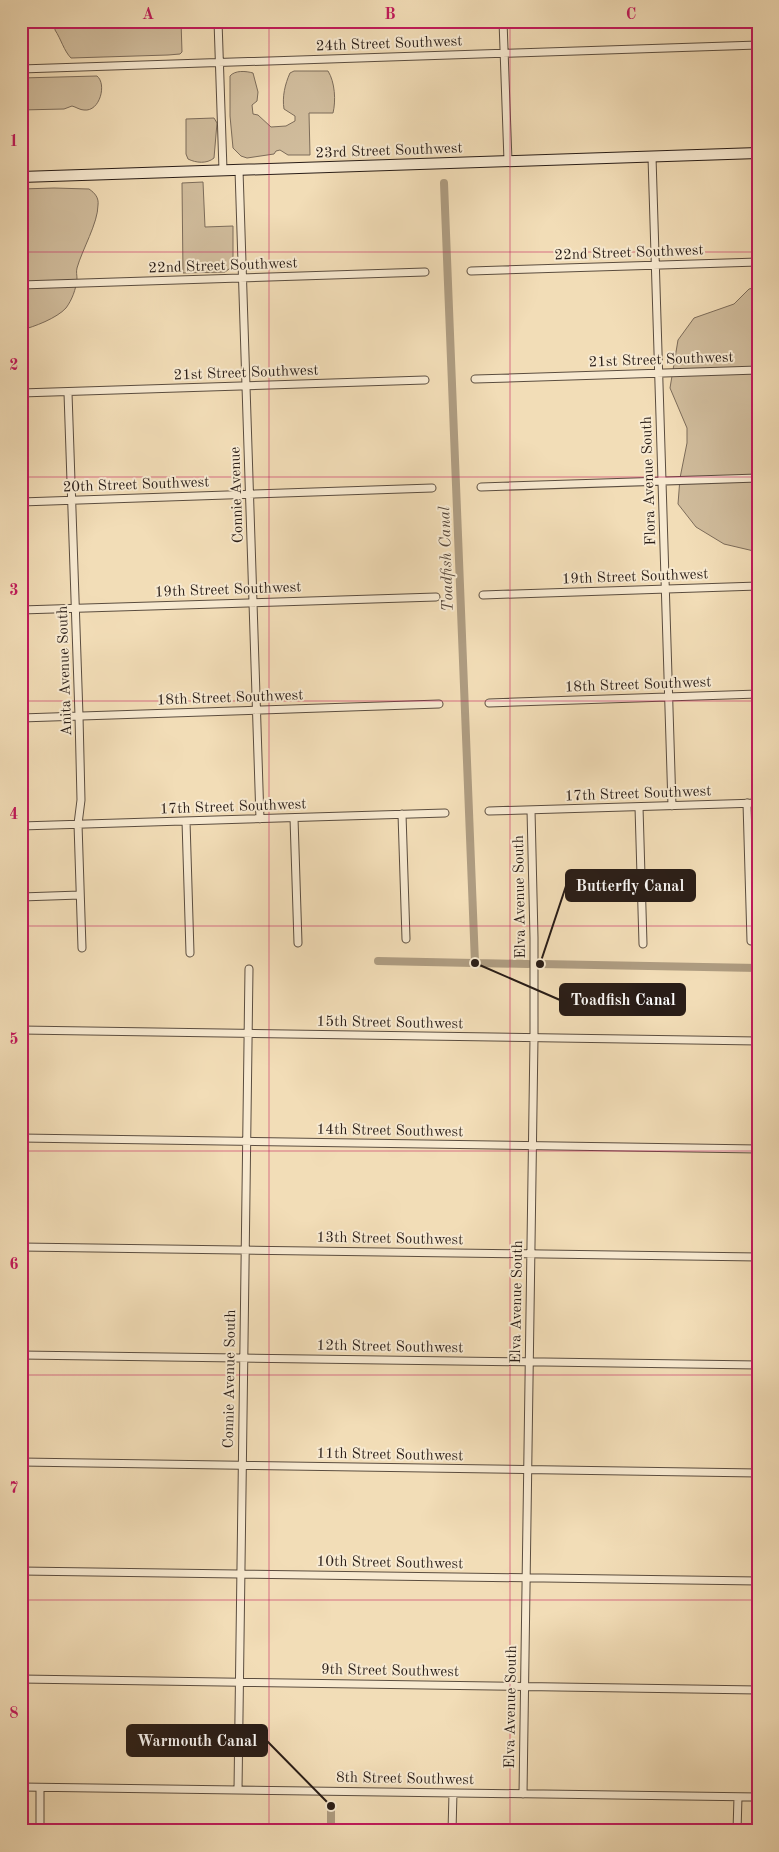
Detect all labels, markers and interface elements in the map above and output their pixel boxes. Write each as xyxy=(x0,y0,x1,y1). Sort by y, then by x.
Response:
text: A xyxy=(142,7,154,23)
text: B xyxy=(384,7,396,23)
text: C xyxy=(626,7,636,23)
street label: 24th Street Southwest xyxy=(315,34,463,55)
text: 1 xyxy=(9,134,19,150)
street label: 23rd Street Southwest xyxy=(315,141,463,162)
street label: 22nd Street Southwest xyxy=(554,243,704,264)
street label: 22nd Street Southwest xyxy=(148,256,298,277)
street label: 21st Street Southwest xyxy=(588,350,734,371)
text: 2 xyxy=(9,358,19,374)
street label: 21st Street Southwest xyxy=(173,363,319,384)
street label: Flora Avenue South xyxy=(640,416,659,546)
street label: Connie Avenue xyxy=(228,446,247,543)
street label: 20th Street Southwest xyxy=(62,475,210,496)
water label: Toadfish Canal xyxy=(437,506,457,612)
street label: 19th Street Southwest xyxy=(561,567,709,588)
street label: 19th Street Southwest xyxy=(154,580,302,601)
text: 3 xyxy=(9,583,19,599)
street label: Anita Avenue South xyxy=(56,605,75,736)
street label: 18th Street Southwest xyxy=(564,675,712,696)
street label: 18th Street Southwest xyxy=(156,688,304,709)
street label: 17th Street Southwest xyxy=(564,784,712,805)
street label: 17th Street Southwest xyxy=(159,797,307,818)
text: 4 xyxy=(9,807,19,823)
street label: Elva Avenue South xyxy=(512,835,529,959)
callout: Butterfly Canal xyxy=(566,870,695,901)
text: Butterfly Canal xyxy=(576,879,684,895)
callout: Toadfish Canal xyxy=(560,984,685,1015)
text: Toadfish Canal xyxy=(570,993,676,1009)
street label: 15th Street Southwest xyxy=(317,1015,463,1032)
text: 5 xyxy=(9,1032,19,1048)
street label: 14th Street Southwest xyxy=(317,1123,463,1140)
street label: 13th Street Southwest xyxy=(317,1231,463,1248)
street label: Elva Avenue South xyxy=(509,1240,526,1364)
text: 6 xyxy=(9,1257,19,1273)
street label: Connie Avenue South xyxy=(222,1309,239,1449)
street label: 12th Street Southwest xyxy=(317,1339,463,1356)
street label: 11th Street Southwest xyxy=(317,1447,463,1464)
text: 7 xyxy=(9,1481,19,1497)
street label: 10th Street Southwest xyxy=(317,1555,463,1572)
street label: Elva Avenue South xyxy=(503,1645,520,1769)
street label: 9th Street Southwest xyxy=(321,1663,459,1680)
text: 8 xyxy=(9,1706,19,1722)
callout: Warmouth Canal xyxy=(127,1725,267,1756)
text: Warmouth Canal xyxy=(137,1734,257,1750)
street label: 8th Street Southwest xyxy=(336,1771,474,1788)

